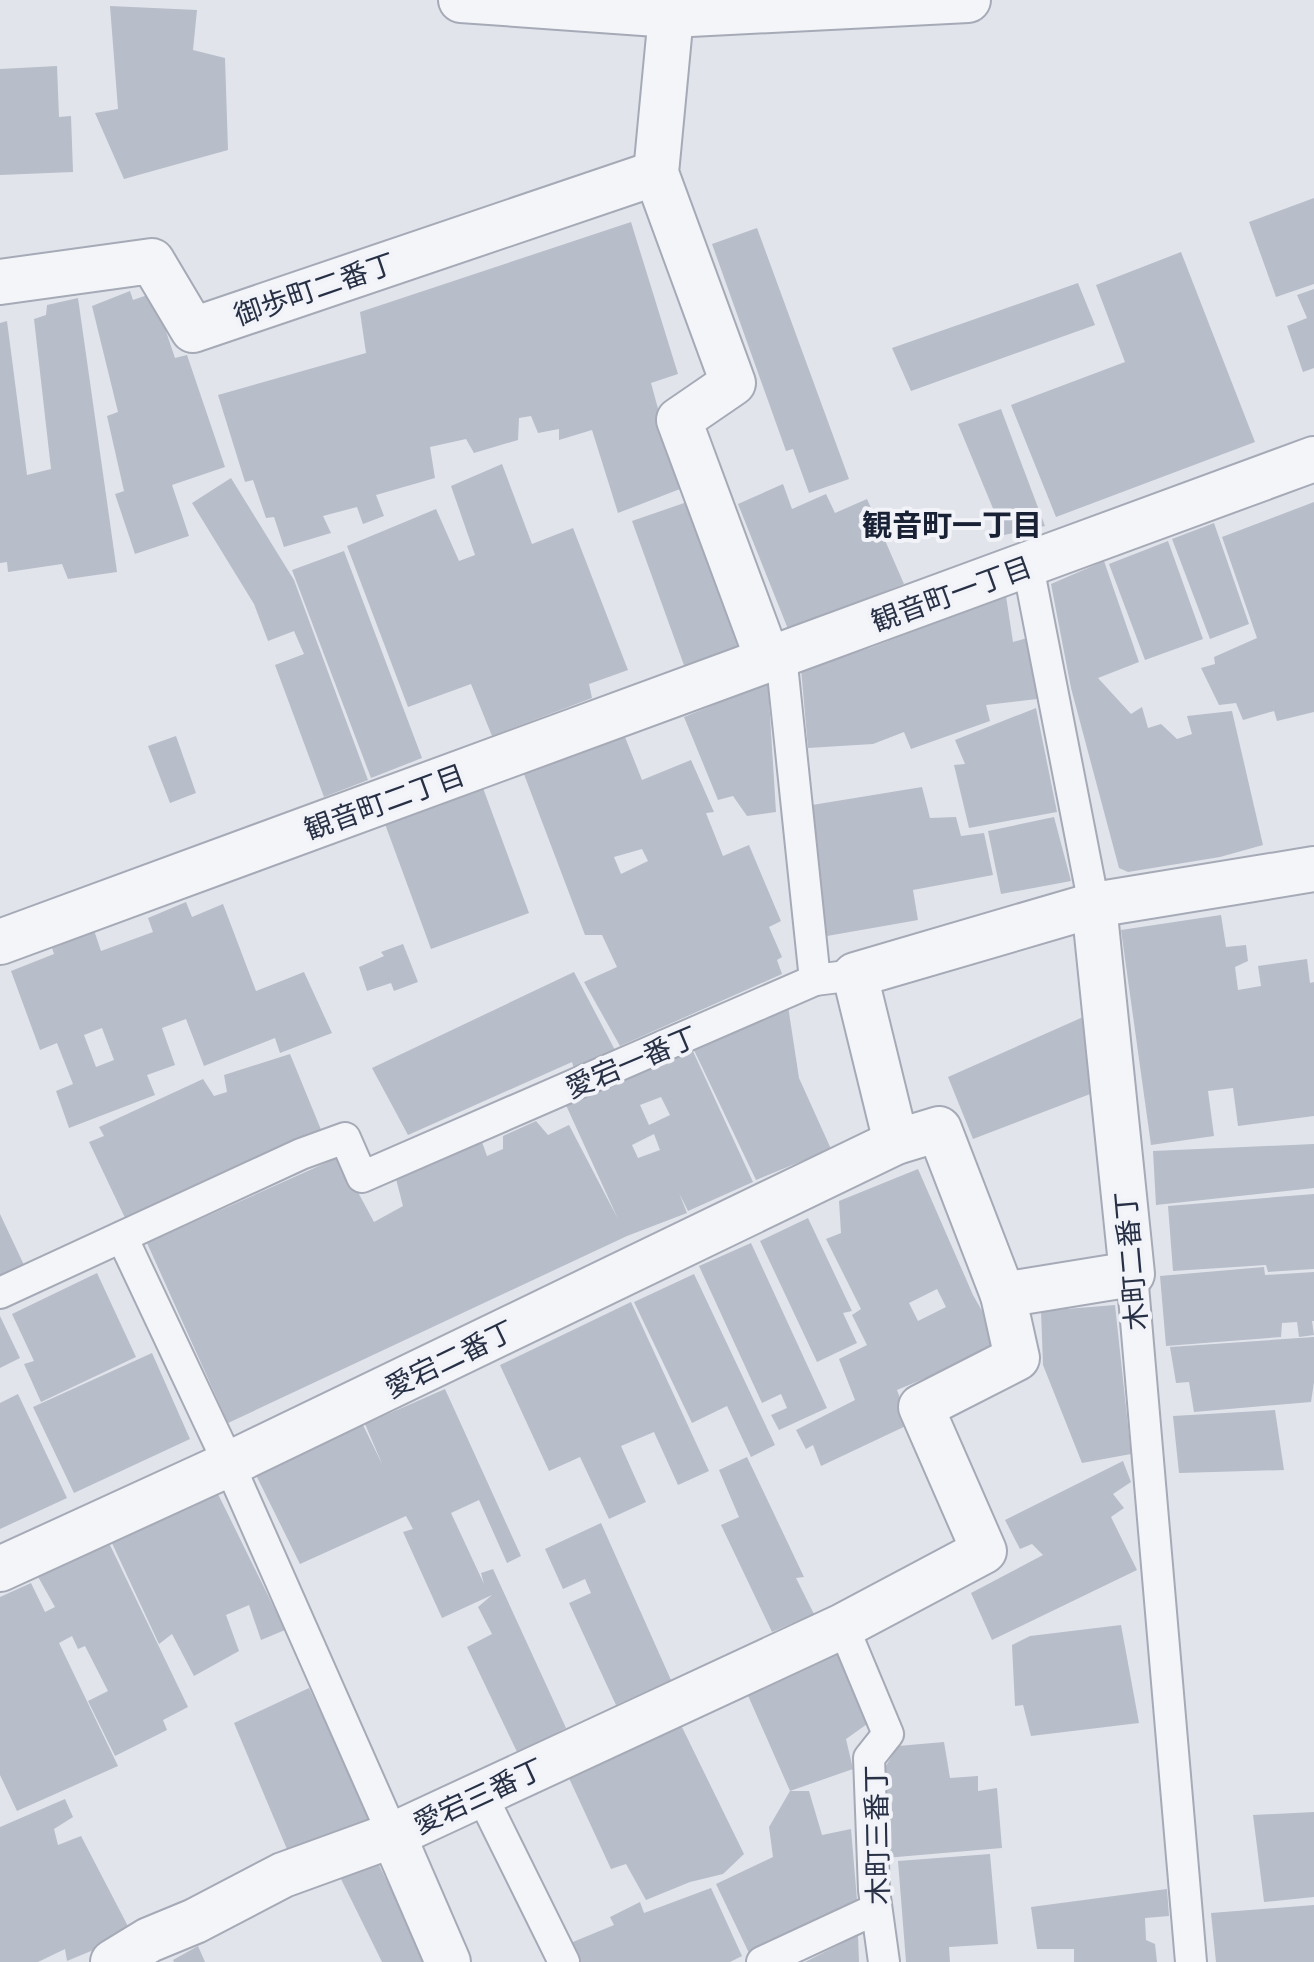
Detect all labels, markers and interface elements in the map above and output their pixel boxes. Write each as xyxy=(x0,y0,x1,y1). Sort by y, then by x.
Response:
street label: 御歩町二番丁 xyxy=(229,245,399,331)
district label: 観音町一丁目 xyxy=(862,506,1042,542)
street label: 観音町一丁目 xyxy=(866,548,1036,638)
street label: 観音町二丁目 xyxy=(299,756,469,846)
street label: 愛宕一番丁 xyxy=(560,1018,702,1104)
street label: 木町二番丁 xyxy=(1107,1190,1153,1332)
street label: 愛宕二番丁 xyxy=(379,1312,519,1404)
street label: 愛宕三番丁 xyxy=(407,1750,549,1840)
street label: 木町三番丁 xyxy=(858,1765,894,1905)

